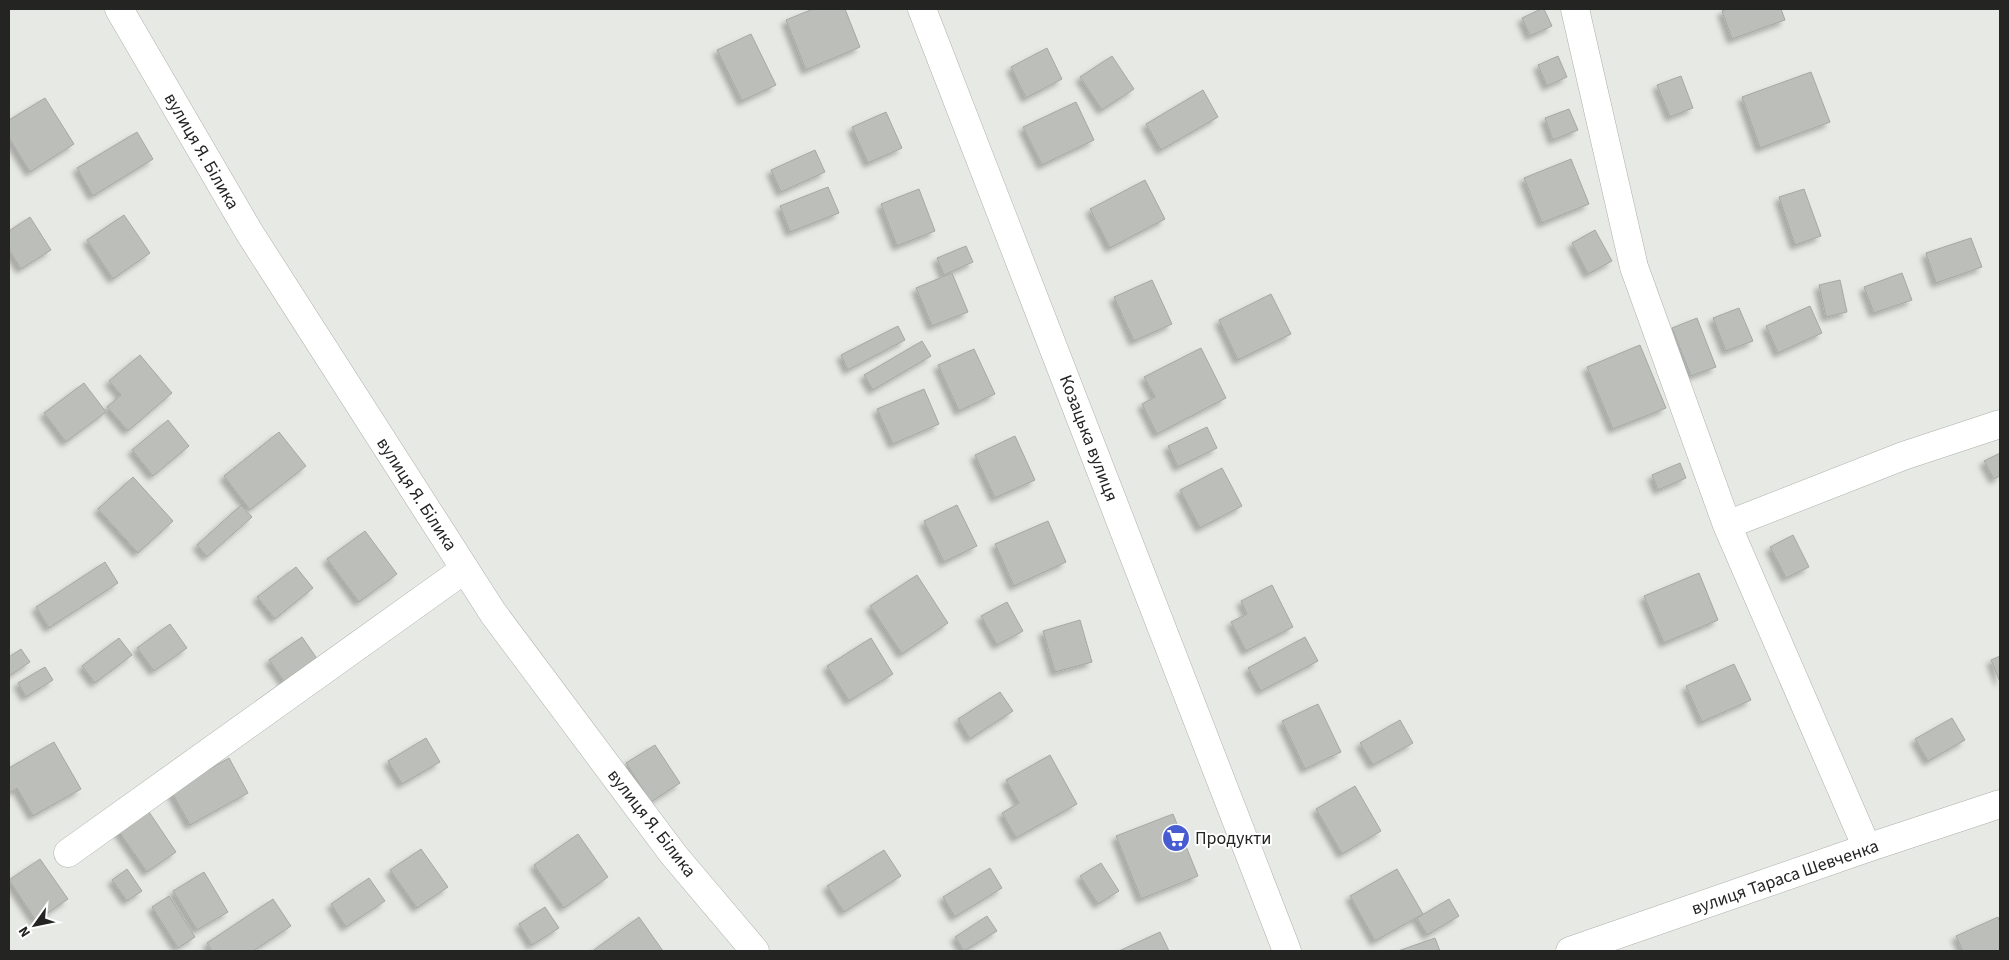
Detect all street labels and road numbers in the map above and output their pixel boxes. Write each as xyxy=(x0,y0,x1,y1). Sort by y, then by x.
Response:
street label: вулиця Я. Білика xyxy=(158,88,245,214)
street label: Козацька вулиця xyxy=(1053,371,1124,505)
street label: вулиця Я. Білика xyxy=(370,433,463,556)
street label: вулиця Я. Білика xyxy=(601,764,702,883)
street label: вулиця Тараса Шевченка xyxy=(1688,834,1882,921)

